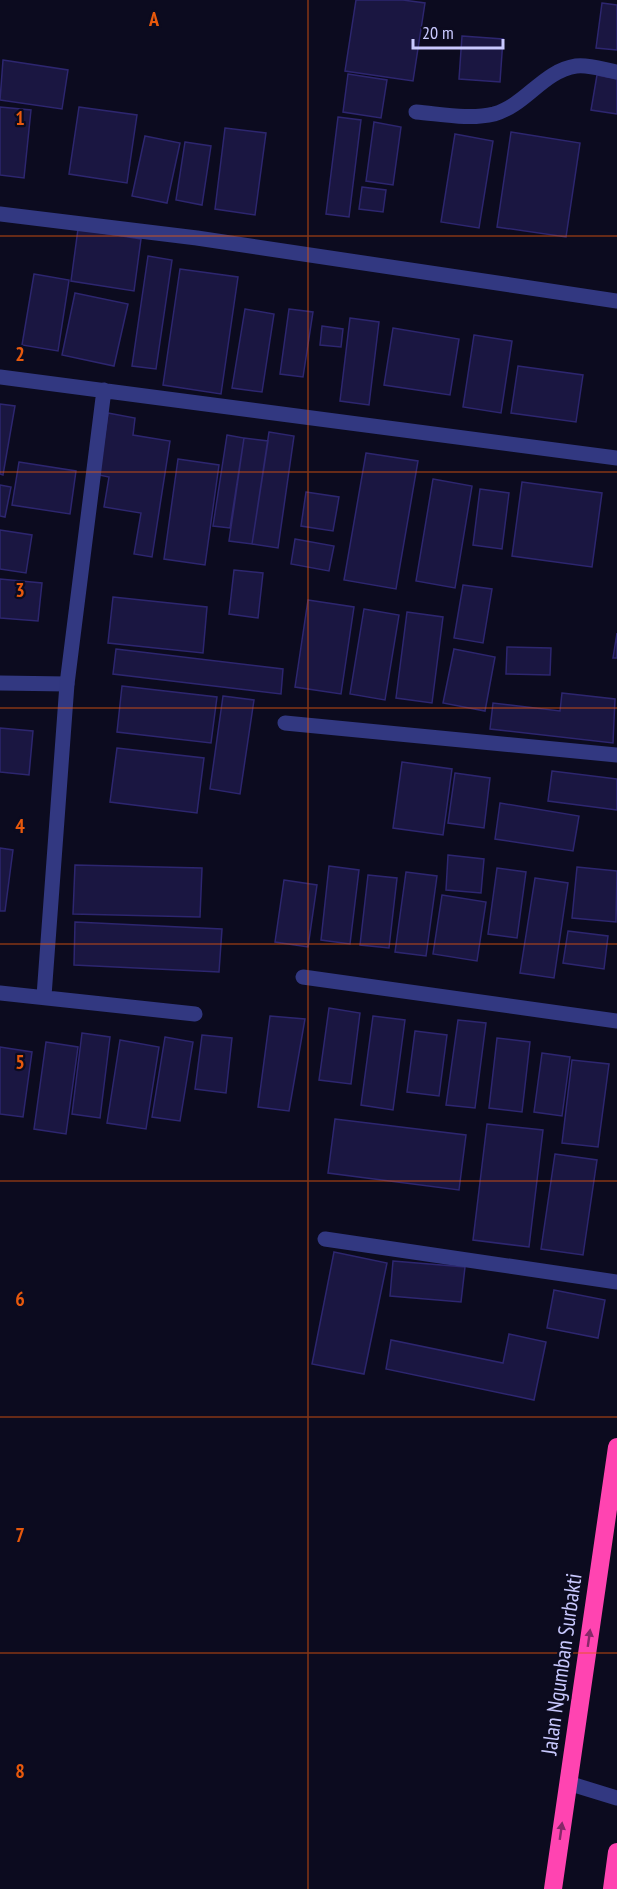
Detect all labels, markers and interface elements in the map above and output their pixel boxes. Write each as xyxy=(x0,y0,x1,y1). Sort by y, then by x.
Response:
text: A xyxy=(148,6,160,32)
scale bar xyxy=(413,12,503,50)
text: 20 m xyxy=(422,21,454,44)
text: 1 xyxy=(15,105,25,131)
text: 2 xyxy=(15,341,25,367)
text: 3 xyxy=(15,577,25,603)
text: 4 xyxy=(15,813,25,839)
text: 5 xyxy=(15,1049,25,1075)
text: 6 xyxy=(15,1286,25,1312)
text: 7 xyxy=(15,1522,25,1548)
street label: Jalan Ngumban Surbakti xyxy=(534,1571,588,1758)
one-way arrow xyxy=(584,1628,593,1647)
text: 8 xyxy=(15,1758,25,1784)
one-way arrow xyxy=(557,1821,566,1840)

